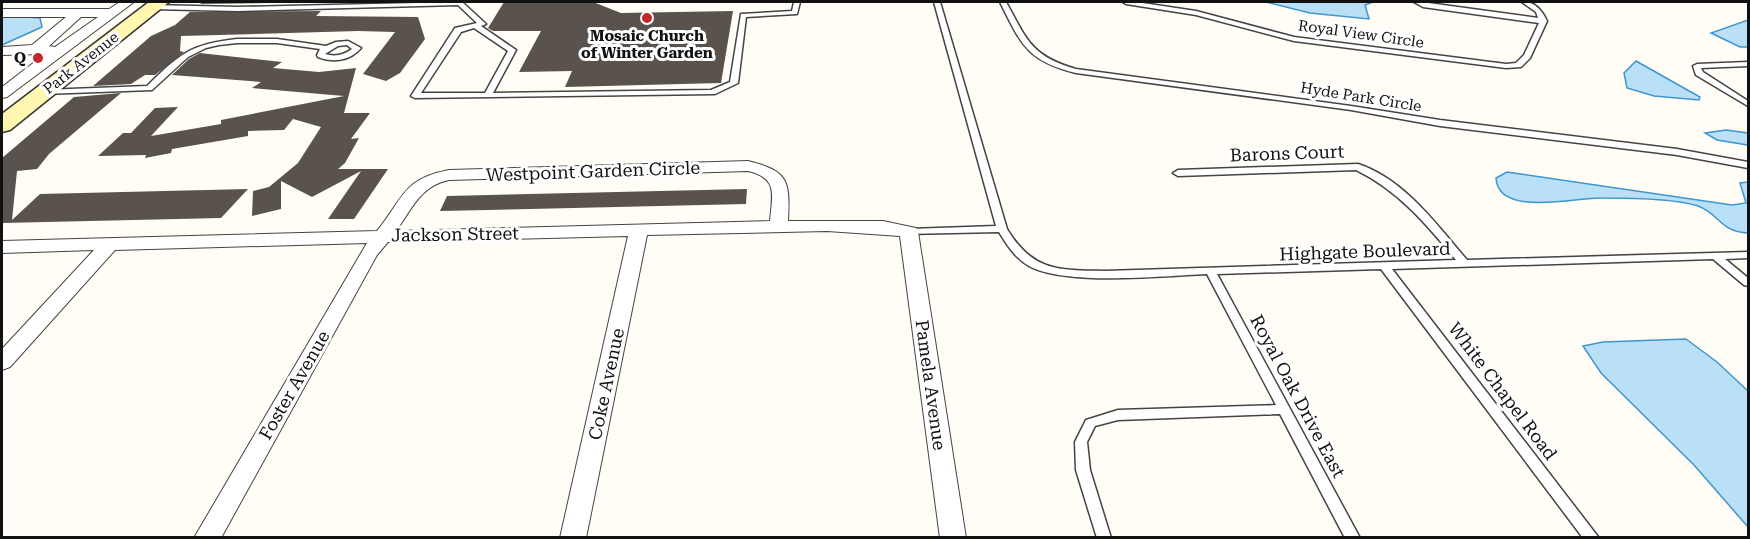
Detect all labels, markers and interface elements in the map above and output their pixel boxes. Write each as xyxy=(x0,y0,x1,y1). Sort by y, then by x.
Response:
marker: Mosaic Church of Winter Garden xyxy=(640,11,654,25)
street label: Royal View Circle xyxy=(1297,16,1425,52)
place label: Mosaic Church of Winter Garden xyxy=(581,27,713,62)
street label: Park Avenue xyxy=(40,28,122,98)
place label: Q xyxy=(14,49,26,67)
marker: Q xyxy=(31,51,45,65)
street label: Hyde Park Circle xyxy=(1299,79,1423,115)
street label: Barons Court xyxy=(1229,141,1345,165)
street label: Westpoint Garden Circle xyxy=(485,157,701,185)
street label: Jackson Street xyxy=(391,222,519,246)
street label: Highgate Boulevard xyxy=(1279,238,1451,264)
street label: Royal Oak Drive East xyxy=(1246,311,1350,481)
street label: Pamela Avenue xyxy=(911,318,951,452)
street label: White Chapel Road xyxy=(1444,318,1562,464)
street label: Coke Avenue xyxy=(584,326,628,442)
street label: Foster Avenue xyxy=(254,327,334,443)

